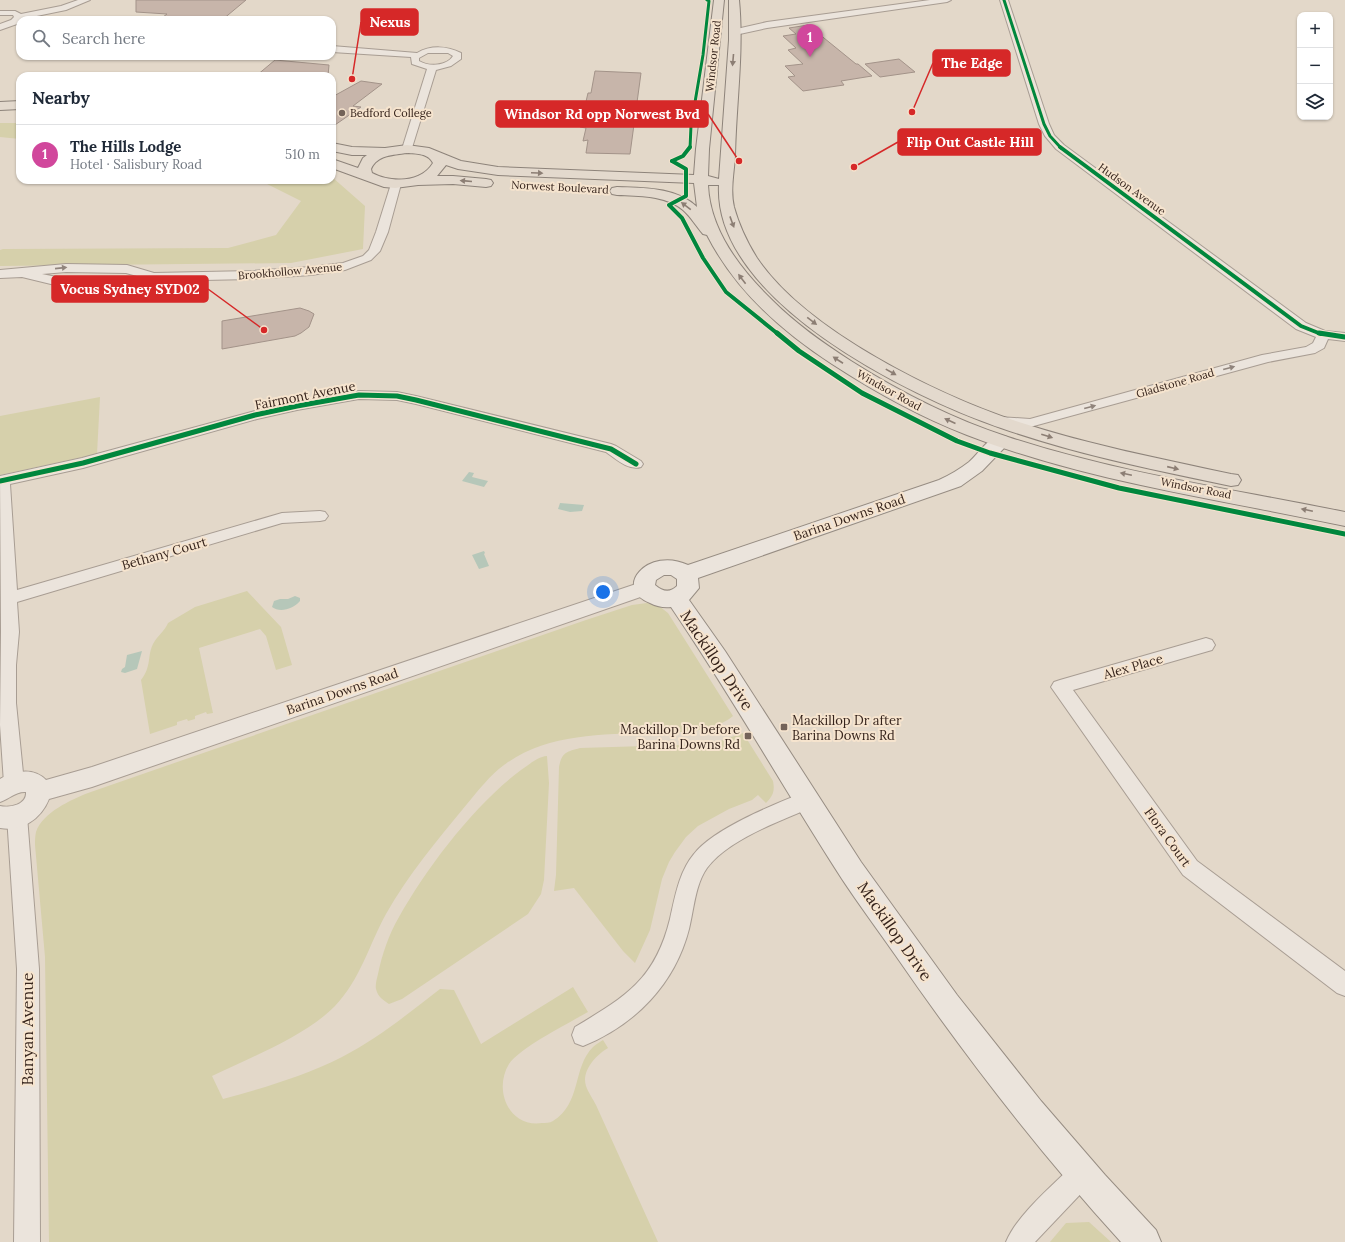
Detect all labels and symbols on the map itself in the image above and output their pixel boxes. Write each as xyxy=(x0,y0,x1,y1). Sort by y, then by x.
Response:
callout: Nexus xyxy=(361,9,418,35)
text: Nexus xyxy=(369,13,411,31)
street label: Windsor Road xyxy=(702,19,724,92)
pin: 1 xyxy=(797,24,823,57)
callout: The Edge xyxy=(933,50,1010,76)
one-way arrow xyxy=(730,54,737,66)
text: The Edge xyxy=(941,54,1003,72)
callout: Windsor Rd opp Norwest Bvd xyxy=(496,101,708,127)
text: Windsor Rd opp Norwest Bvd xyxy=(504,105,700,123)
place label: Bedford College xyxy=(350,106,432,120)
marker: Bedford College xyxy=(337,108,347,118)
callout: Flip Out Castle Hill xyxy=(898,129,1041,155)
text: Flip Out Castle Hill xyxy=(906,133,1034,151)
street label: Hudson Avenue xyxy=(1096,160,1168,218)
one-way arrow xyxy=(531,170,544,176)
street label: Norwest Boulevard xyxy=(511,177,609,197)
one-way arrow xyxy=(459,178,472,185)
one-way arrow xyxy=(680,202,691,211)
one-way arrow xyxy=(729,216,735,228)
street label: Brookhollow Avenue xyxy=(237,259,343,283)
one-way arrow xyxy=(55,265,67,272)
one-way arrow xyxy=(738,274,746,285)
callout: Vocus Sydney SYD02 xyxy=(52,276,208,302)
text: Vocus Sydney SYD02 xyxy=(60,280,200,298)
one-way arrow xyxy=(807,317,818,325)
one-way arrow xyxy=(833,356,844,364)
street label: Gladstone Road xyxy=(1134,365,1216,401)
one-way arrow xyxy=(1223,365,1235,371)
street label: Windsor Road xyxy=(854,366,924,414)
one-way arrow xyxy=(885,368,896,375)
street label: Fairmont Avenue xyxy=(253,377,357,414)
one-way arrow xyxy=(1084,404,1096,410)
one-way arrow xyxy=(945,418,956,424)
one-way arrow xyxy=(1042,433,1054,439)
one-way arrow xyxy=(1167,465,1179,471)
one-way arrow xyxy=(1119,470,1132,476)
street label: Windsor Road xyxy=(1159,474,1233,502)
street label: Barina Downs Road xyxy=(791,490,908,545)
one-way arrow xyxy=(1301,507,1313,513)
street label: Bethany Court xyxy=(120,533,209,574)
your location xyxy=(593,582,613,602)
street label: Mackillop Drive xyxy=(676,606,758,714)
street label: Alex Place xyxy=(1101,650,1165,683)
street label: Barina Downs Road xyxy=(284,664,401,719)
place label: Mackillop Dr after Barina Downs Rd xyxy=(792,712,902,744)
place label: Mackillop Dr before Barina Downs Rd xyxy=(620,721,740,753)
marker: Mackillop Dr after Barina Downs Rd xyxy=(779,722,789,732)
marker: Mackillop Dr before Barina Downs Rd xyxy=(743,731,753,741)
street label: Flora Court xyxy=(1140,804,1195,870)
street label: Mackillop Drive xyxy=(853,878,937,985)
street label: Banyan Avenue xyxy=(17,972,37,1085)

